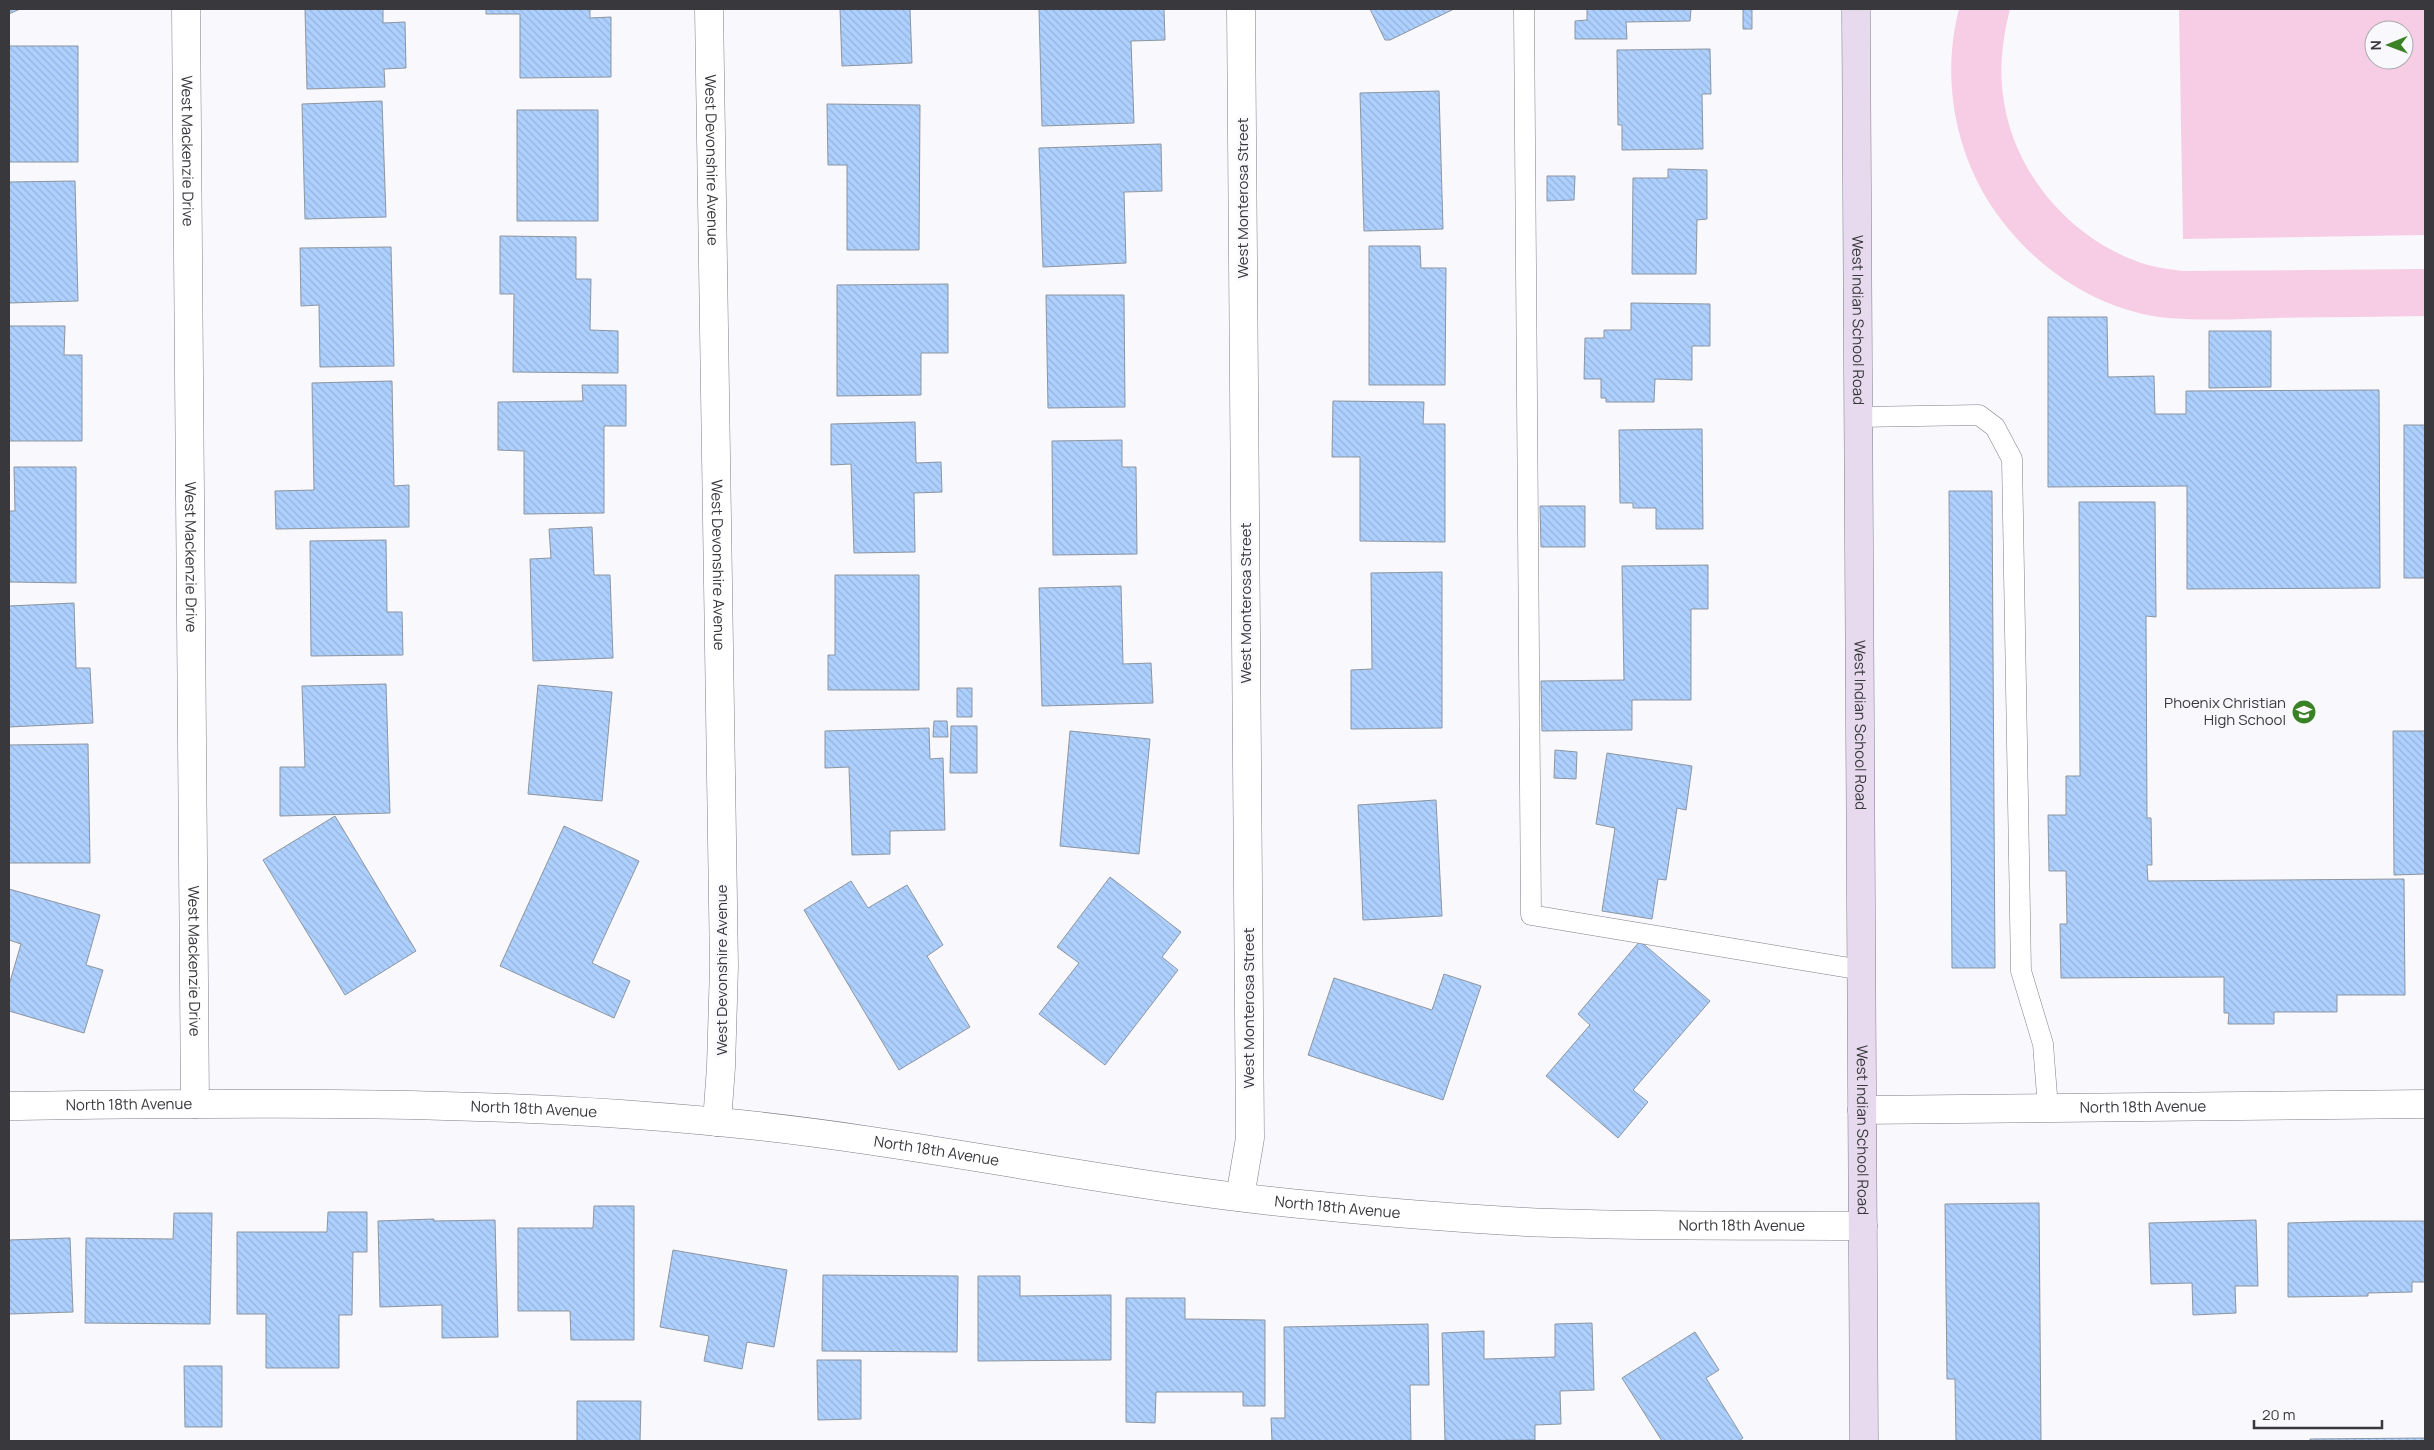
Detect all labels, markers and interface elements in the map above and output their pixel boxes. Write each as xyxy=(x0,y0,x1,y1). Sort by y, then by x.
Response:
north arrow xyxy=(2364,20,2414,70)
text: N xyxy=(2366,40,2385,50)
street label: West Devonshire Avenue xyxy=(700,74,724,246)
street label: West Mackenzie Drive xyxy=(177,75,199,227)
street label: West Monterosa Street xyxy=(1232,118,1253,278)
street label: West Indian School Road xyxy=(1847,235,1869,405)
street label: West Devonshire Avenue xyxy=(706,479,730,651)
street label: West Mackenzie Drive xyxy=(180,481,202,633)
street label: West Monterosa Street xyxy=(1235,523,1256,683)
street label: West Indian School Road xyxy=(1850,640,1871,810)
place label: Phoenix Christian High School xyxy=(2164,692,2286,730)
school or university icon: Phoenix Christian High School xyxy=(2291,699,2317,725)
street label: West Devonshire Avenue xyxy=(711,884,732,1056)
street label: West Mackenzie Drive xyxy=(183,885,205,1037)
street label: West Monterosa Street xyxy=(1238,928,1259,1088)
street label: West Indian School Road xyxy=(1852,1045,1874,1215)
street label: North 18th Avenue xyxy=(66,1093,192,1115)
street label: North 18th Avenue xyxy=(2080,1095,2207,1118)
street label: North 18th Avenue xyxy=(470,1096,598,1122)
street label: North 18th Avenue xyxy=(873,1130,1001,1171)
street label: North 18th Avenue xyxy=(1273,1190,1401,1223)
street label: North 18th Avenue xyxy=(1679,1214,1805,1236)
scale bar xyxy=(2254,1398,2382,1430)
text: 20 m xyxy=(2262,1404,2295,1425)

